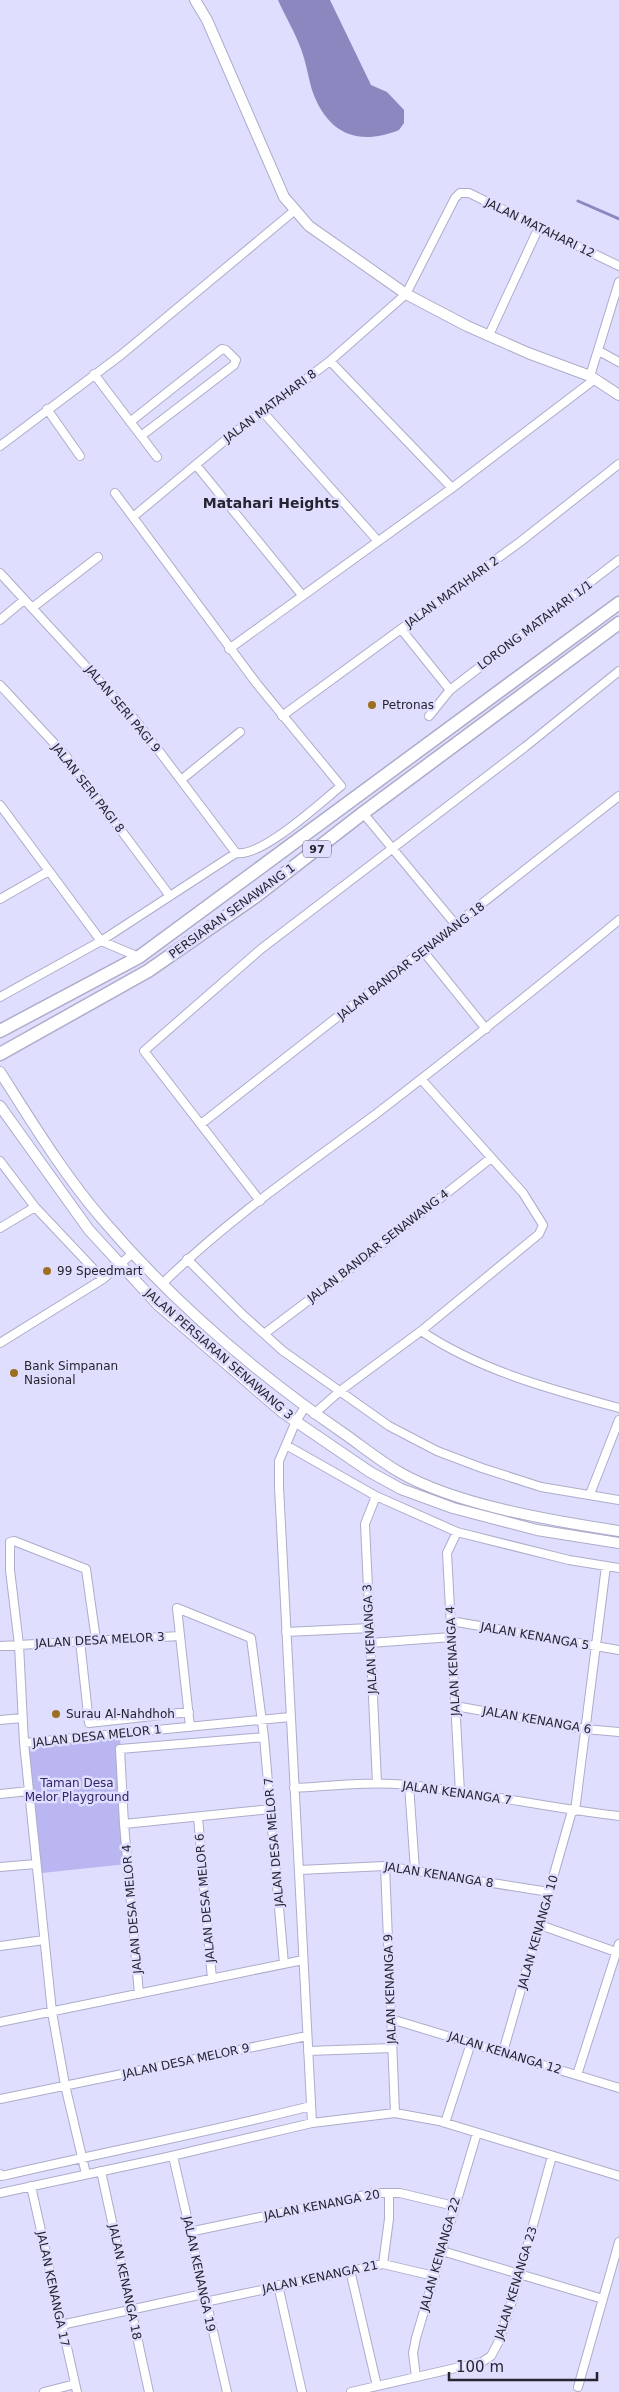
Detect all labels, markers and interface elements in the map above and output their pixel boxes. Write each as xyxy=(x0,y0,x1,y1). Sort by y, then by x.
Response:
street label: JALAN MATAHARI 12 xyxy=(482,195,597,261)
street label: JALAN MATAHARI 8 xyxy=(220,367,319,446)
district label: Matahari Heights xyxy=(203,495,339,511)
street label: JALAN MATAHARI 2 xyxy=(402,553,502,631)
street label: LORONG MATAHARI 1/1 xyxy=(475,577,595,673)
street label: JALAN SERI PAGI 9 xyxy=(82,662,163,755)
place label: Petronas xyxy=(382,698,434,712)
marker: Petronas xyxy=(366,699,378,711)
street label: JALAN SERI PAGI 8 xyxy=(48,740,127,835)
road number: 97 xyxy=(303,841,331,858)
street label: PERSIARAN SENAWANG 1 xyxy=(166,861,298,961)
street label: JALAN BANDAR SENAWANG 18 xyxy=(334,899,487,1023)
street label: JALAN BANDAR SENAWANG 4 xyxy=(304,1187,451,1306)
place label: 99 Speedmart xyxy=(57,1264,143,1278)
marker: 99 Speedmart xyxy=(41,1265,53,1277)
street label: JALAN PERSIARAN SENAWANG 3 xyxy=(141,1285,296,1422)
place label: Bank Simpanan Nasional xyxy=(24,1359,118,1387)
marker: Bank Simpanan Nasional xyxy=(8,1367,20,1379)
street label: JALAN KENANGA 3 xyxy=(360,1584,380,1695)
street label: JALAN KENANGA 4 xyxy=(443,1606,463,1717)
street label: JALAN KENANGA 5 xyxy=(479,1619,590,1652)
street label: JALAN DESA MELOR 3 xyxy=(34,1630,165,1650)
street label: JALAN KENANGA 6 xyxy=(481,1703,592,1736)
place label: Surau Al-Nahdhoh xyxy=(66,1707,175,1721)
marker: Surau Al-Nahdhoh xyxy=(50,1708,62,1720)
street label: JALAN DESA MELOR 1 xyxy=(31,1722,162,1750)
park label: Taman Desa Melor Playground xyxy=(25,1776,129,1804)
street label: JALAN DESA MELOR 7 xyxy=(261,1777,287,1908)
street label: JALAN KENANGA 7 xyxy=(401,1778,512,1808)
street label: JALAN DESA MELOR 6 xyxy=(192,1833,218,1964)
street label: JALAN DESA MELOR 4 xyxy=(119,1844,145,1975)
street label: JALAN KENANGA 8 xyxy=(383,1859,494,1891)
street label: JALAN KENANGA 10 xyxy=(515,1873,561,1991)
street label: JALAN KENANGA 9 xyxy=(381,1934,399,2045)
street label: JALAN KENANGA 12 xyxy=(446,2029,563,2077)
street label: JALAN DESA MELOR 9 xyxy=(120,2041,251,2082)
street label: JALAN KENANGA 20 xyxy=(262,2187,381,2223)
street label: JALAN KENANGA 22 xyxy=(417,2195,463,2313)
street label: JALAN KENANGA 19 xyxy=(180,2214,218,2333)
street label: JALAN KENANGA 18 xyxy=(106,2222,144,2341)
street label: JALAN KENANGA 23 xyxy=(492,2225,540,2342)
street label: JALAN KENANGA 17 xyxy=(34,2229,72,2348)
street label: JALAN KENANGA 21 xyxy=(260,2258,379,2296)
scale bar xyxy=(449,2350,596,2382)
text: 100 m xyxy=(456,2358,504,2376)

